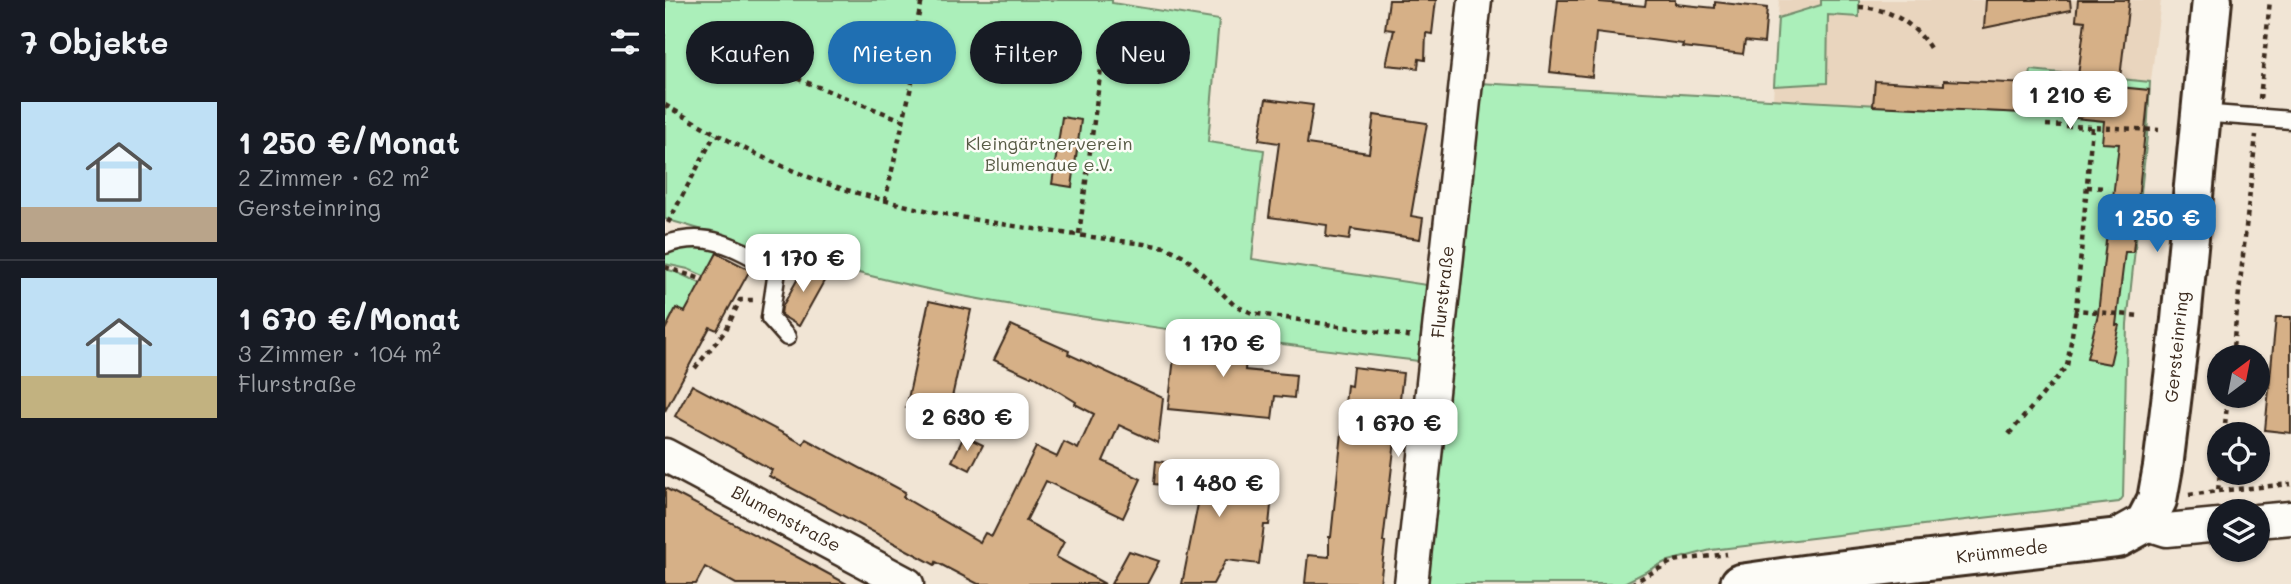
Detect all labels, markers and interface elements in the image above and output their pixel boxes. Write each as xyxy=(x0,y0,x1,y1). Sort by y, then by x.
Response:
chip: Kaufen xyxy=(686,21,814,84)
chip: Mieten xyxy=(828,21,956,84)
chip: Filter xyxy=(970,21,1082,84)
chip: Neu xyxy=(1096,21,1190,84)
text: 7 Objekte xyxy=(21,22,168,62)
icon: filters xyxy=(606,23,644,61)
pin: 1 210 € xyxy=(2005,72,2135,131)
text: 1 210 € xyxy=(2028,79,2112,109)
text: 1 250 €/Monat xyxy=(238,122,460,162)
icon: home xyxy=(77,130,161,214)
park label: Kleingärtnerverein Blumenaue e.V. xyxy=(965,131,1133,176)
text: 2 Zimmer · 62 m² xyxy=(238,162,429,192)
text: Gersteinring xyxy=(238,192,381,222)
pin: 1 250 € xyxy=(2092,194,2222,254)
text: 1 250 € xyxy=(2114,202,2200,232)
pin: 1 170 € xyxy=(738,234,868,294)
text: 1 170 € xyxy=(761,242,845,272)
street label: Flurstraße xyxy=(1425,244,1459,339)
street label: Gersteinring xyxy=(2158,290,2194,404)
text: 1 670 €/Monat xyxy=(238,298,460,338)
icon: home xyxy=(77,306,161,390)
pin: 1 170 € xyxy=(1158,320,1288,379)
text: 1 170 € xyxy=(1181,327,1265,357)
text: 3 Zimmer · 104 m² xyxy=(238,338,441,368)
north arrow xyxy=(2207,345,2270,408)
map controls xyxy=(2207,345,2270,562)
text: Flurstraße xyxy=(238,368,357,398)
pin: 2 630 € xyxy=(902,393,1032,453)
pin: 1 670 € xyxy=(1333,400,1463,459)
text: 2 630 € xyxy=(922,401,1012,431)
text: 1 670 € xyxy=(1355,407,1441,437)
button: locate xyxy=(2207,422,2270,485)
pin: 1 480 € xyxy=(1154,460,1284,519)
text: 1 480 € xyxy=(1174,467,1264,497)
street label: Blumenstraße xyxy=(728,479,845,557)
button: layers xyxy=(2207,499,2270,562)
street label: Krümmede xyxy=(1955,533,2049,569)

